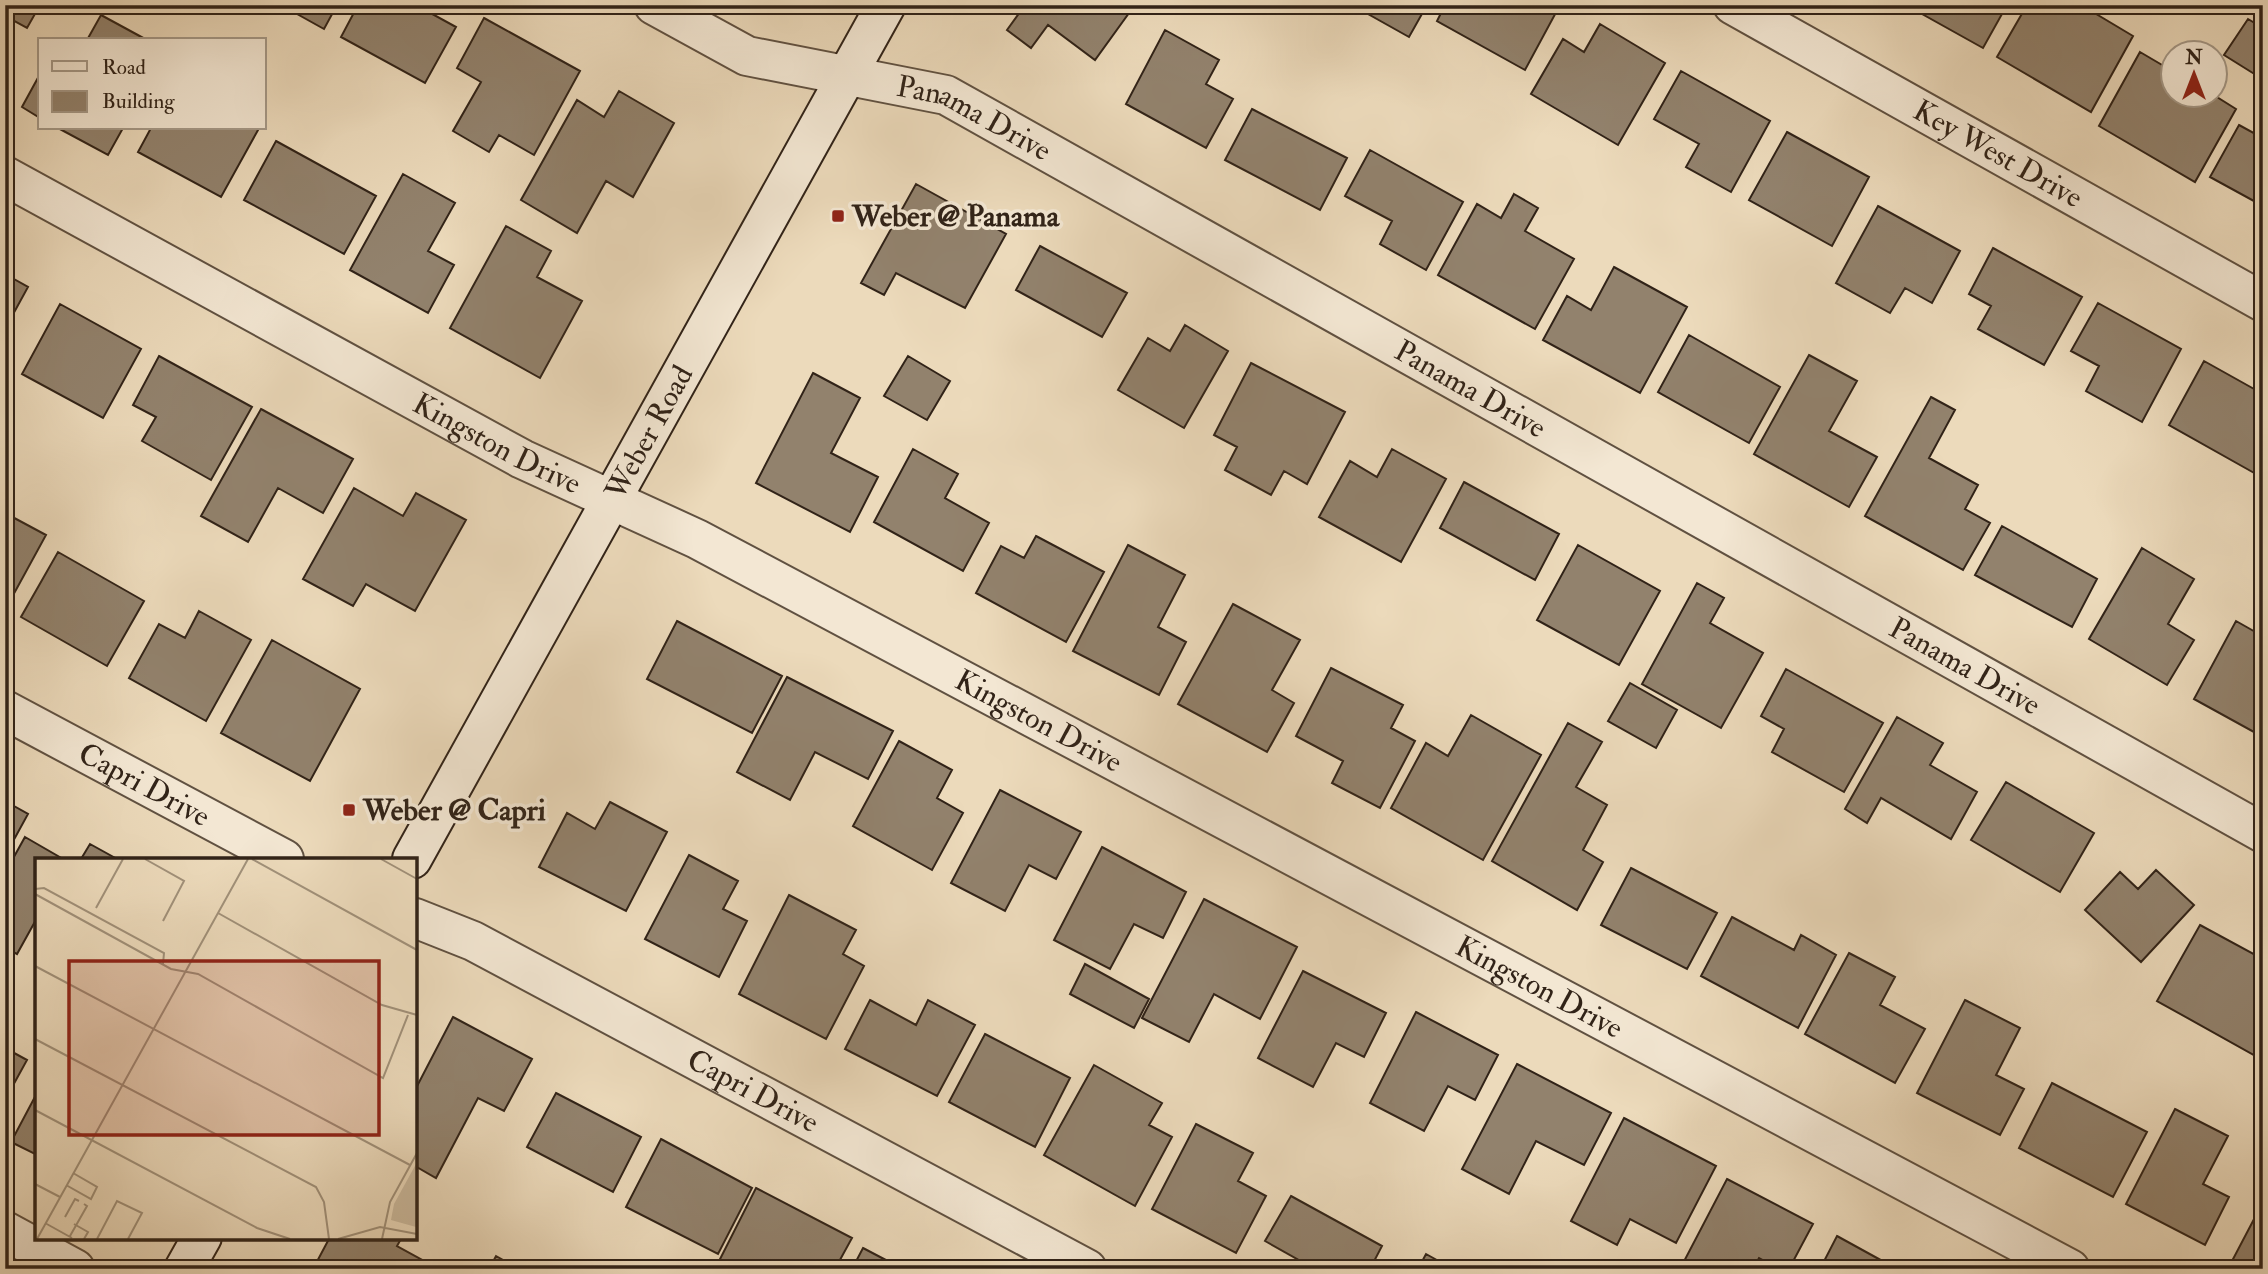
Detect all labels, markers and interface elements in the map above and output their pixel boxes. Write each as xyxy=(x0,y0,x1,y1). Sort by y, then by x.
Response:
legend xyxy=(38,38,266,130)
north arrow xyxy=(2160,38,2230,108)
text: N xyxy=(2184,46,2203,70)
text: Road xyxy=(102,54,147,81)
street label: Panama Drive xyxy=(894,67,1058,169)
text: Building xyxy=(102,88,175,115)
street label: Key West Drive xyxy=(1907,91,2089,216)
place label: Weber @ Panama xyxy=(851,198,1061,235)
marker: Weber @ Panama xyxy=(830,208,846,224)
street label: Panama Drive xyxy=(1388,332,1553,446)
street label: Weber Road xyxy=(596,358,701,507)
street label: Kingston Drive xyxy=(407,384,587,502)
street label: Panama Drive xyxy=(1883,609,2047,723)
street label: Kingston Drive xyxy=(949,661,1129,780)
street label: Capri Drive xyxy=(72,734,216,835)
place label: Weber @ Capri xyxy=(362,792,546,829)
marker: Weber @ Capri xyxy=(341,802,357,818)
inset map xyxy=(35,858,416,1239)
street label: Kingston Drive xyxy=(1450,927,1629,1046)
street label: Capri Drive xyxy=(681,1041,825,1141)

